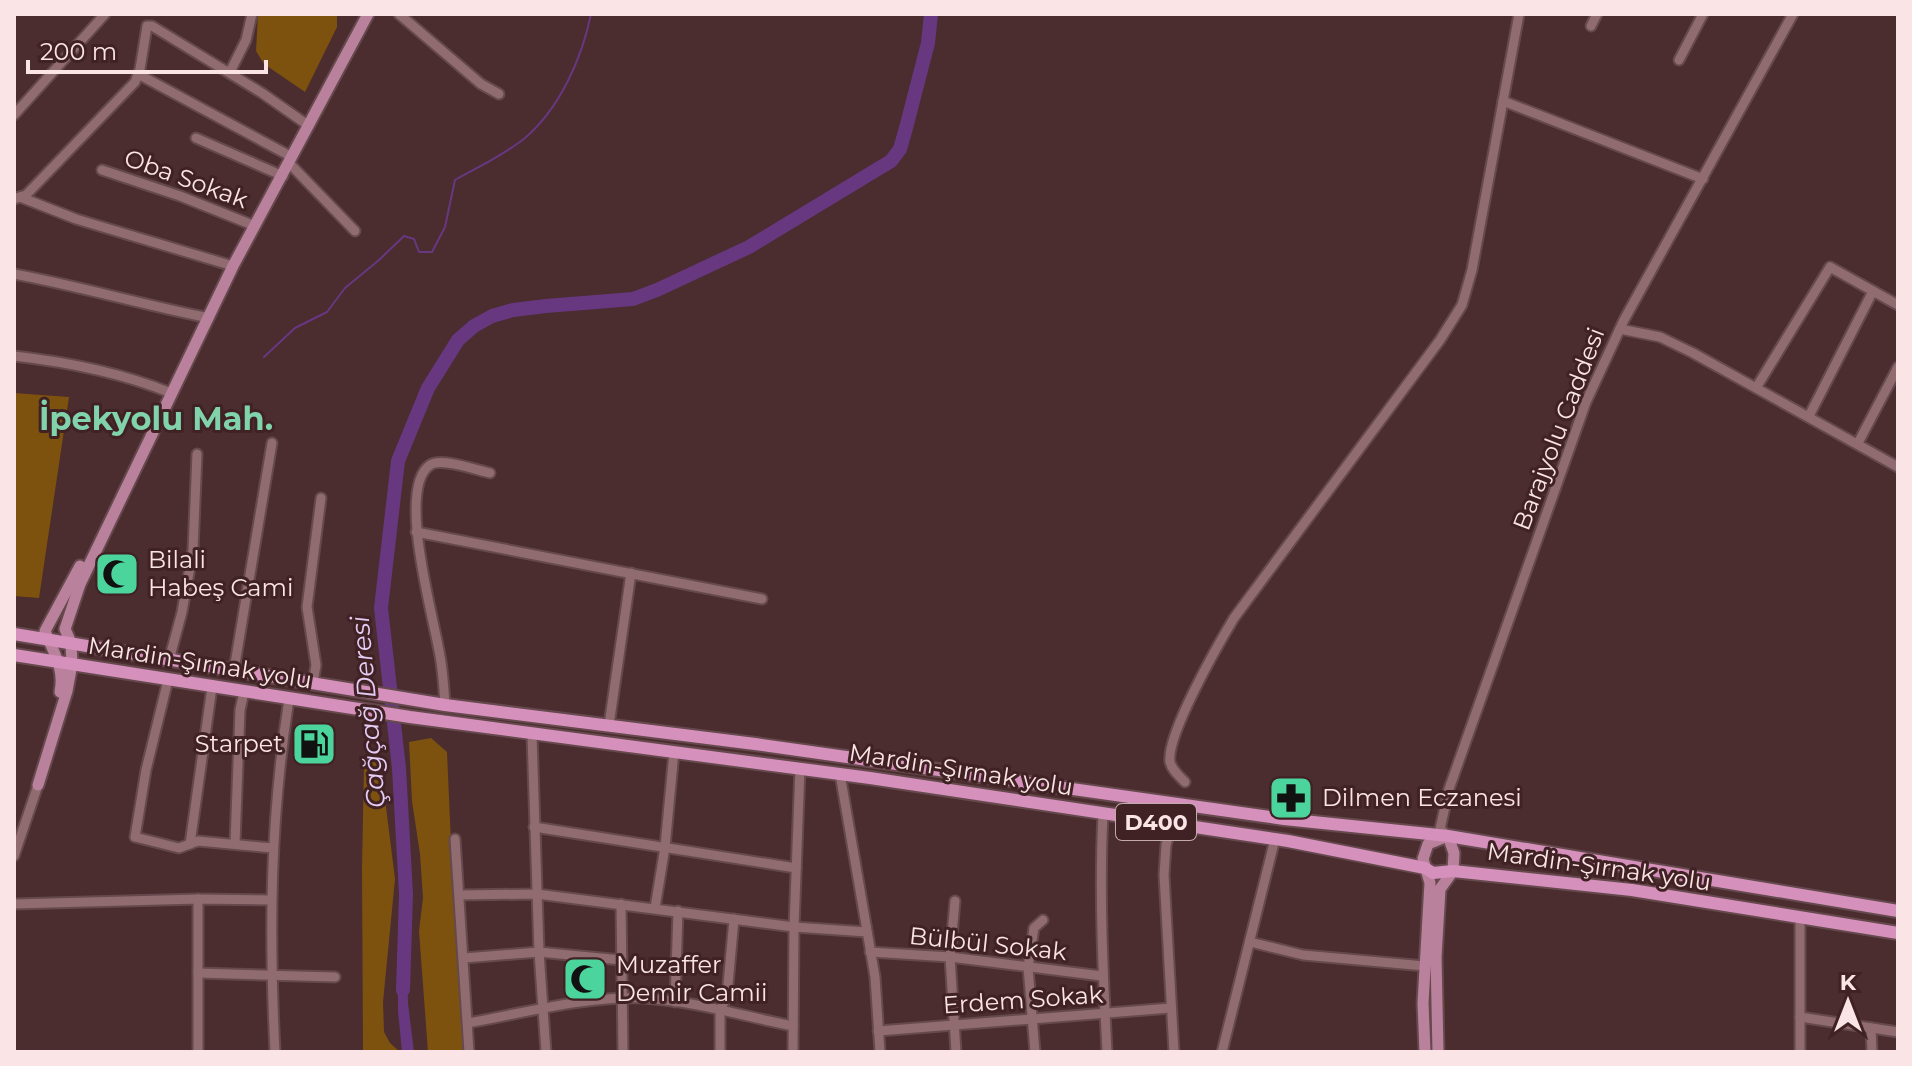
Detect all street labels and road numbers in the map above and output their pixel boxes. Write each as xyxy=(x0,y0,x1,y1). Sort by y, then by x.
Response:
street label: Oba Sokak xyxy=(120,143,252,214)
street label: Barajyolu Caddesi xyxy=(1507,324,1610,534)
street label: Mardin-Şırnak yolu xyxy=(86,631,314,695)
street label: Mardin-Şırnak yolu xyxy=(847,738,1075,802)
road number: D400 xyxy=(1116,804,1196,840)
street label: Mardin-Şırnak yolu xyxy=(1485,836,1713,897)
street label: Bülbül Sokak xyxy=(908,921,1069,966)
street label: Erdem Sokak xyxy=(942,979,1105,1020)

